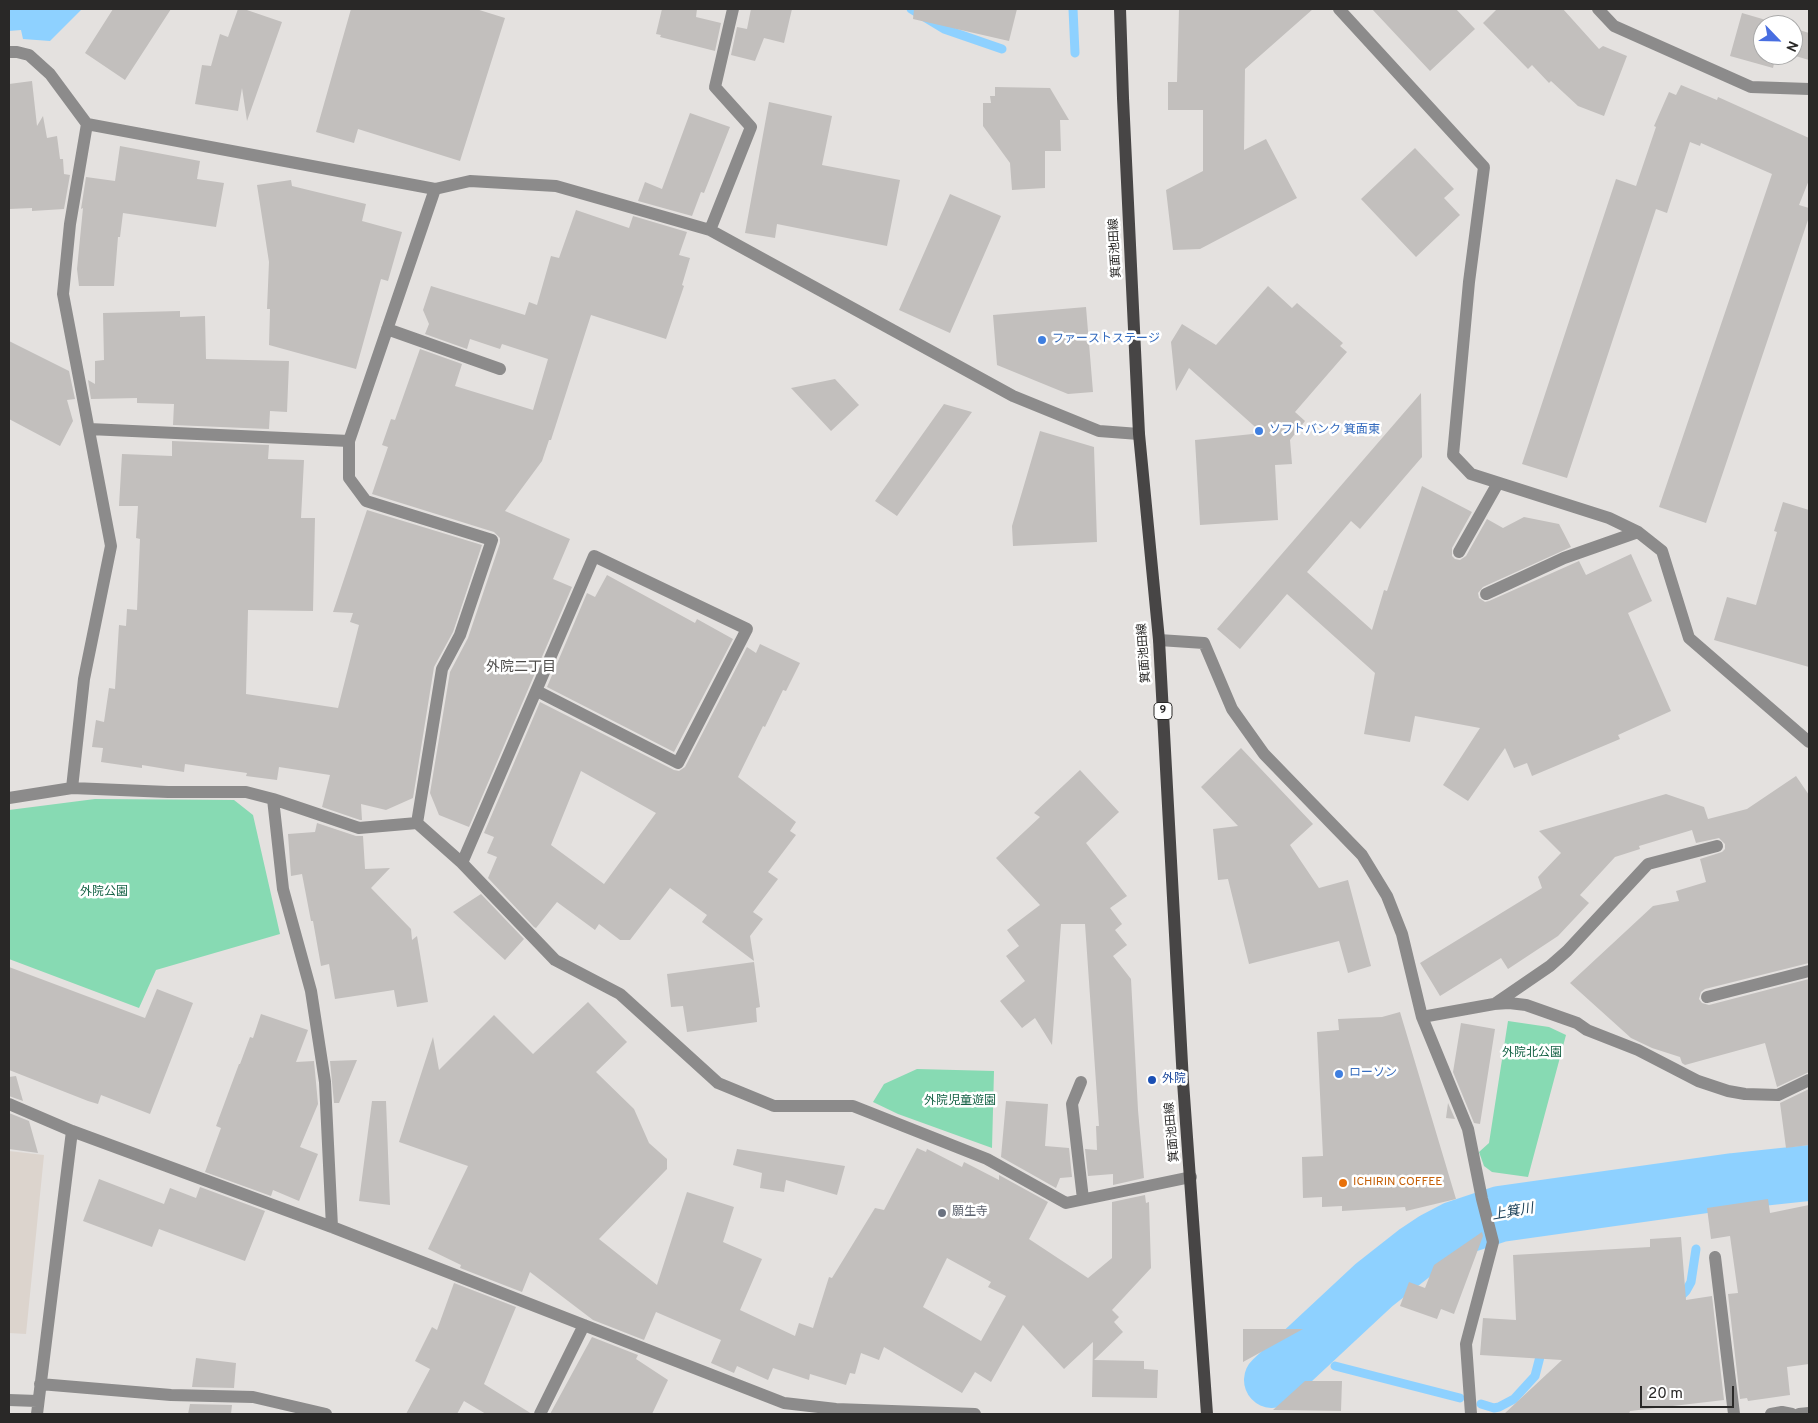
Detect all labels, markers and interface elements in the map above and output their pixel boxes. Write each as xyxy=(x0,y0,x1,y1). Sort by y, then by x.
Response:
north arrow xyxy=(1753,15,1803,65)
text: N xyxy=(1781,38,1801,54)
street label: 箕面池田線 xyxy=(1107,218,1125,278)
place label: ファーストステージ xyxy=(1052,333,1160,347)
marker: ファーストステージ xyxy=(1036,334,1048,346)
place label: ソフトバンク 箕面東 xyxy=(1269,424,1380,438)
marker: ソフトバンク 箕面東 xyxy=(1253,425,1265,437)
street label: 箕面池田線 xyxy=(1136,623,1154,683)
district label: 外院二丁目 xyxy=(486,660,556,676)
road number: 9 xyxy=(1154,702,1172,719)
park label: 外院公園 xyxy=(80,886,128,900)
park label: 外院北公園 xyxy=(1502,1047,1562,1061)
place label: ローソン xyxy=(1349,1067,1397,1081)
marker: ローソン xyxy=(1333,1068,1345,1080)
place label: 外院 xyxy=(1162,1073,1186,1087)
marker: 外院 xyxy=(1146,1074,1158,1086)
park label: 外院児童遊園 xyxy=(924,1095,996,1109)
street label: 箕面池田線 xyxy=(1163,1101,1183,1163)
place label: ICHIRIN COFFEE xyxy=(1353,1176,1442,1190)
marker: ICHIRIN COFFEE xyxy=(1337,1177,1349,1189)
water label: 上箕川 xyxy=(1491,1201,1535,1225)
place label: 願生寺 xyxy=(952,1206,988,1220)
marker: 願生寺 xyxy=(936,1207,948,1219)
scale bar xyxy=(1643,1376,1737,1408)
text: 20 m xyxy=(1648,1385,1683,1404)

